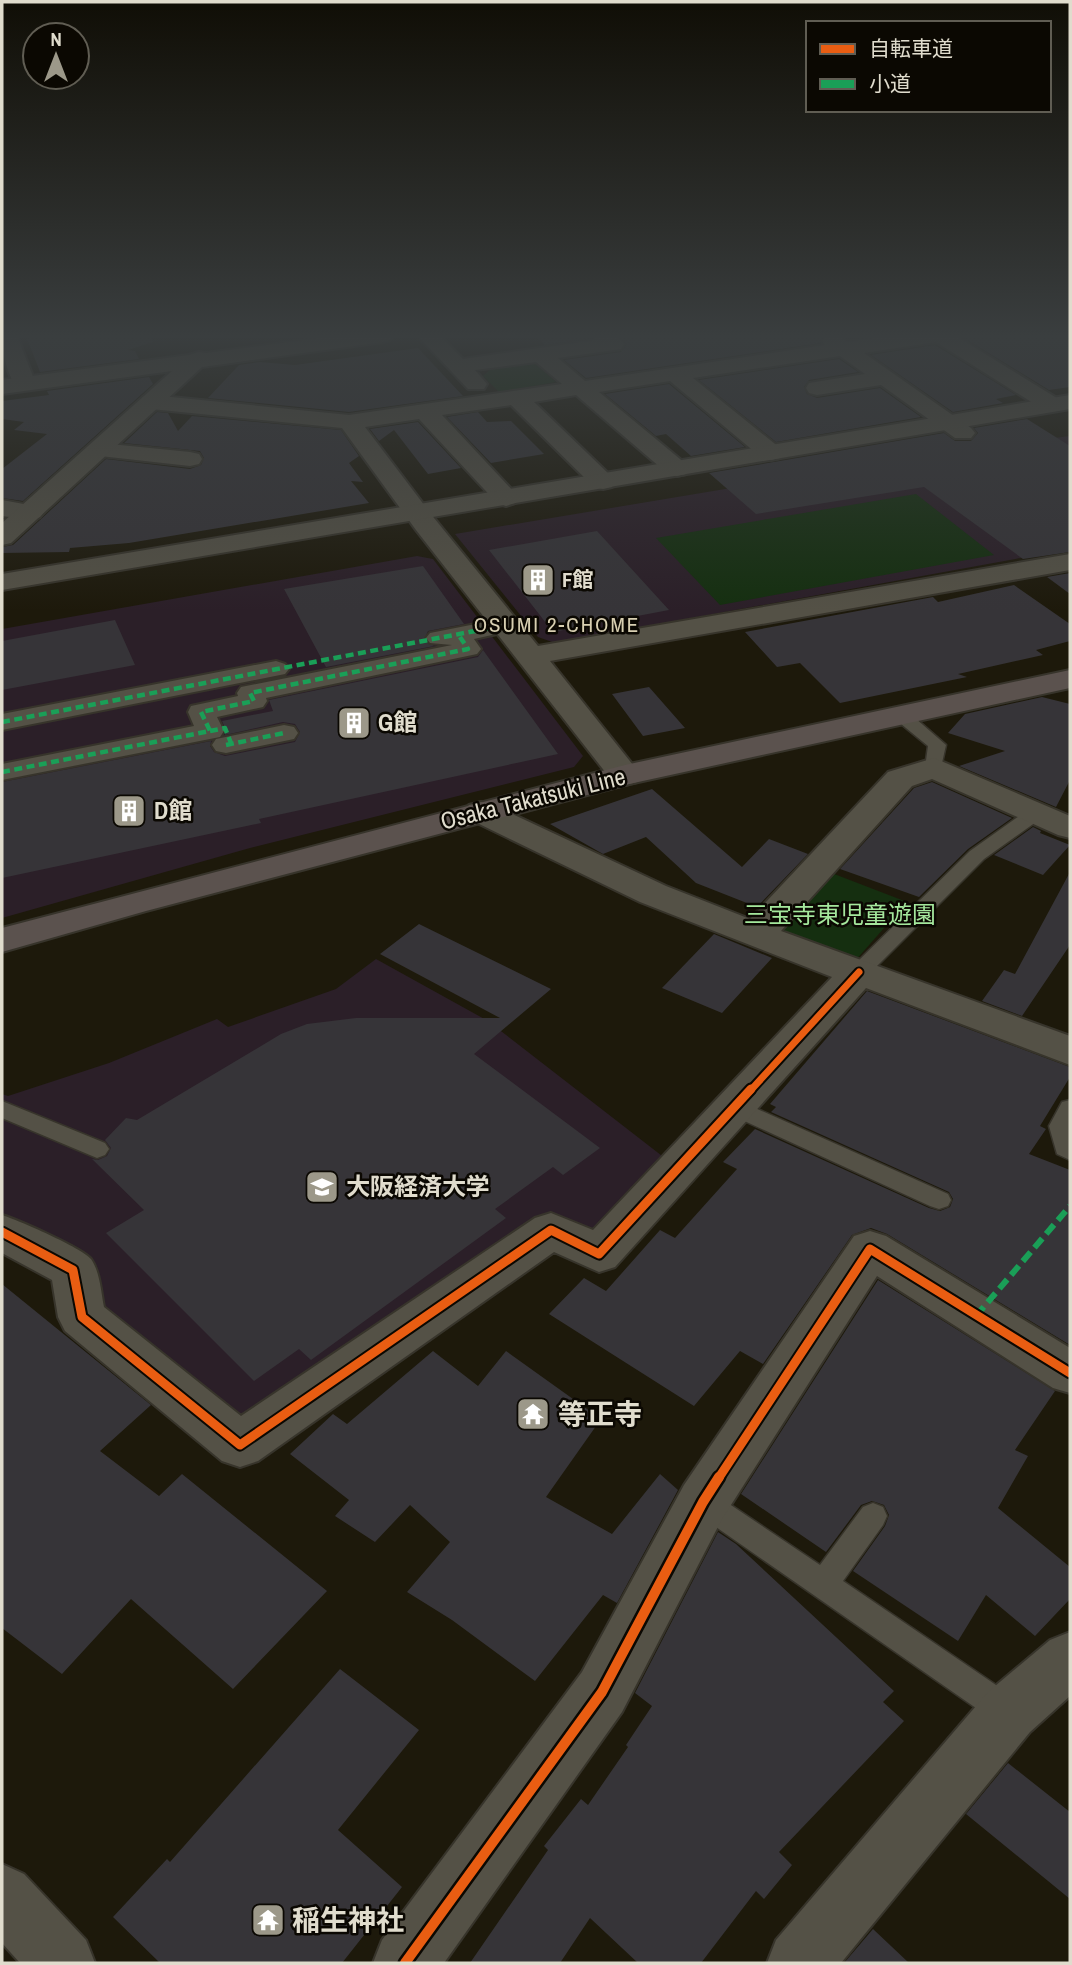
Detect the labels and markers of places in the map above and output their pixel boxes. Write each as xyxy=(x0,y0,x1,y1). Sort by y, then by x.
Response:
building icon: F館 xyxy=(519,561,557,599)
place label: F館 xyxy=(562,565,594,594)
building icon: G館 xyxy=(335,704,373,742)
place label: G館 xyxy=(378,706,417,738)
building icon: D館 xyxy=(110,792,148,830)
place label: D館 xyxy=(154,794,192,826)
school or university icon: 大阪経済大学 xyxy=(303,1168,341,1206)
place label: 大阪経済大学 xyxy=(346,1170,490,1202)
temple icon: 等正寺 xyxy=(514,1395,552,1433)
place label: 等正寺 xyxy=(558,1395,642,1433)
temple icon: 稲生神社 xyxy=(249,1901,287,1939)
place label: 稲生神社 xyxy=(292,1901,404,1939)

